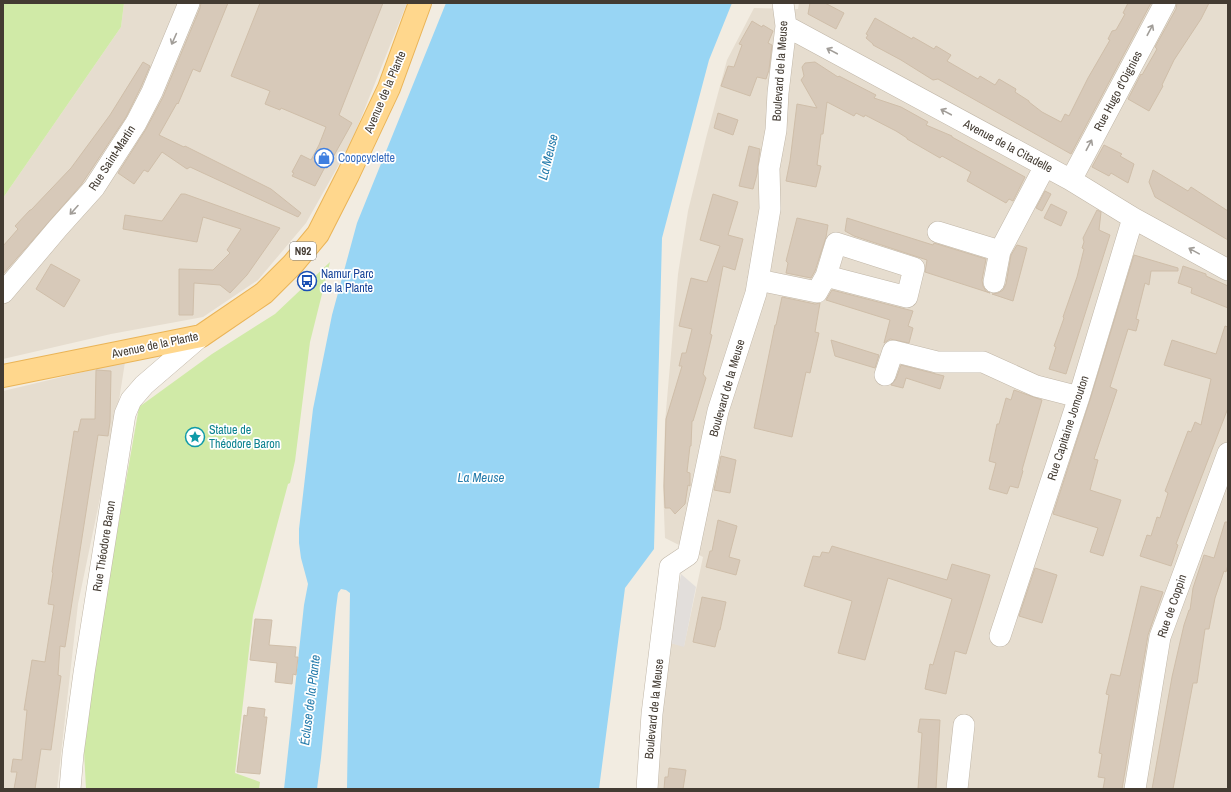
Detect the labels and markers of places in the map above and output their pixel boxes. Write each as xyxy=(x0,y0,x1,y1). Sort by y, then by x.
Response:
shop icon: Coopcyclette xyxy=(313,147,335,169)
place label: Coopcyclette xyxy=(338,150,395,166)
place label: Namur Parc de la Plante xyxy=(321,266,374,296)
bus stop icon: Namur Parc de la Plante xyxy=(296,270,318,292)
place label: Statue de Théodore Baron xyxy=(209,422,280,452)
place icon: Statue de Théodore Baron xyxy=(184,426,206,448)

